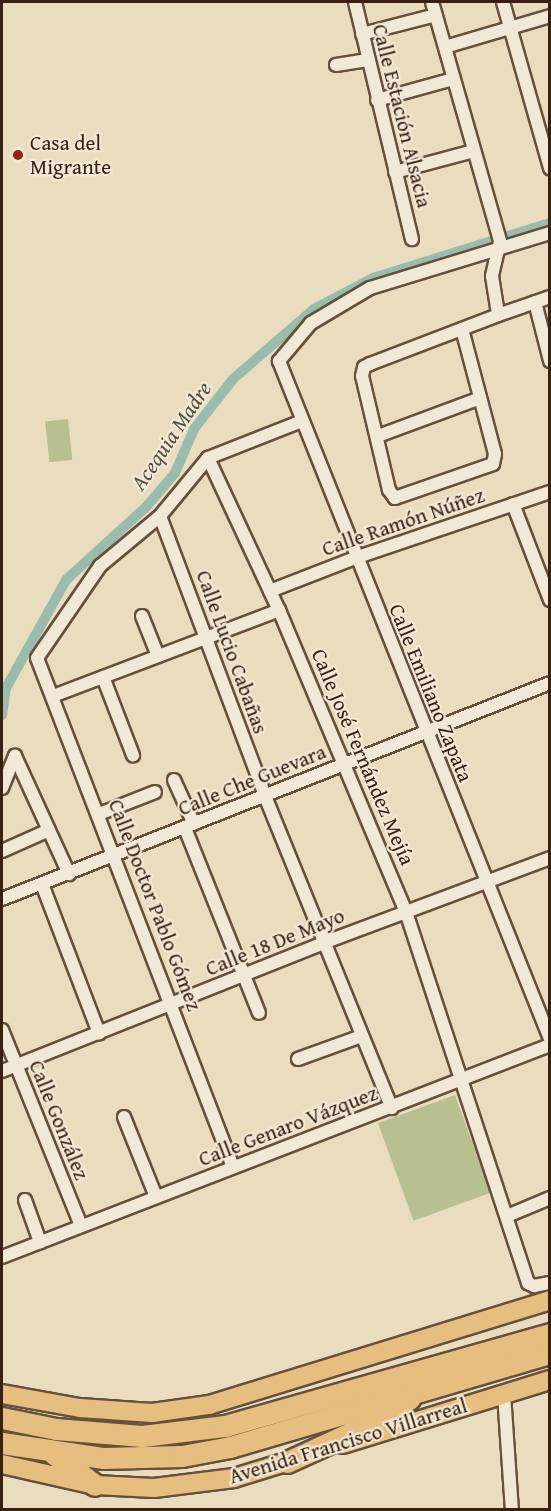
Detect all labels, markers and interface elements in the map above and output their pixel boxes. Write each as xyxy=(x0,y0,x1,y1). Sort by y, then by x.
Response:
street label: Calle Estación Alsacia xyxy=(367,22,437,210)
place label: Casa del Migrante xyxy=(30,130,111,180)
marker: Casa del Migrante xyxy=(11,148,25,162)
water label: Acequia Madre xyxy=(125,377,217,495)
street label: Calle Ramón Núñez xyxy=(319,482,487,562)
street label: Calle Lucio Cabañas xyxy=(191,567,273,737)
street label: Calle Emiliano Zapata xyxy=(384,600,478,786)
street label: Calle José Fernández Mejía xyxy=(306,645,420,869)
street label: Calle Che Guevara xyxy=(174,739,330,821)
street label: Calle Doctor Pablo Gómez xyxy=(103,796,207,1014)
street label: Calle 18 De Mayo xyxy=(202,903,348,981)
street label: Calle González xyxy=(24,1057,94,1183)
street label: Calle Genaro Vázquez xyxy=(195,1080,381,1172)
street label: Avenida Francisco Villarreal xyxy=(226,1393,470,1489)

